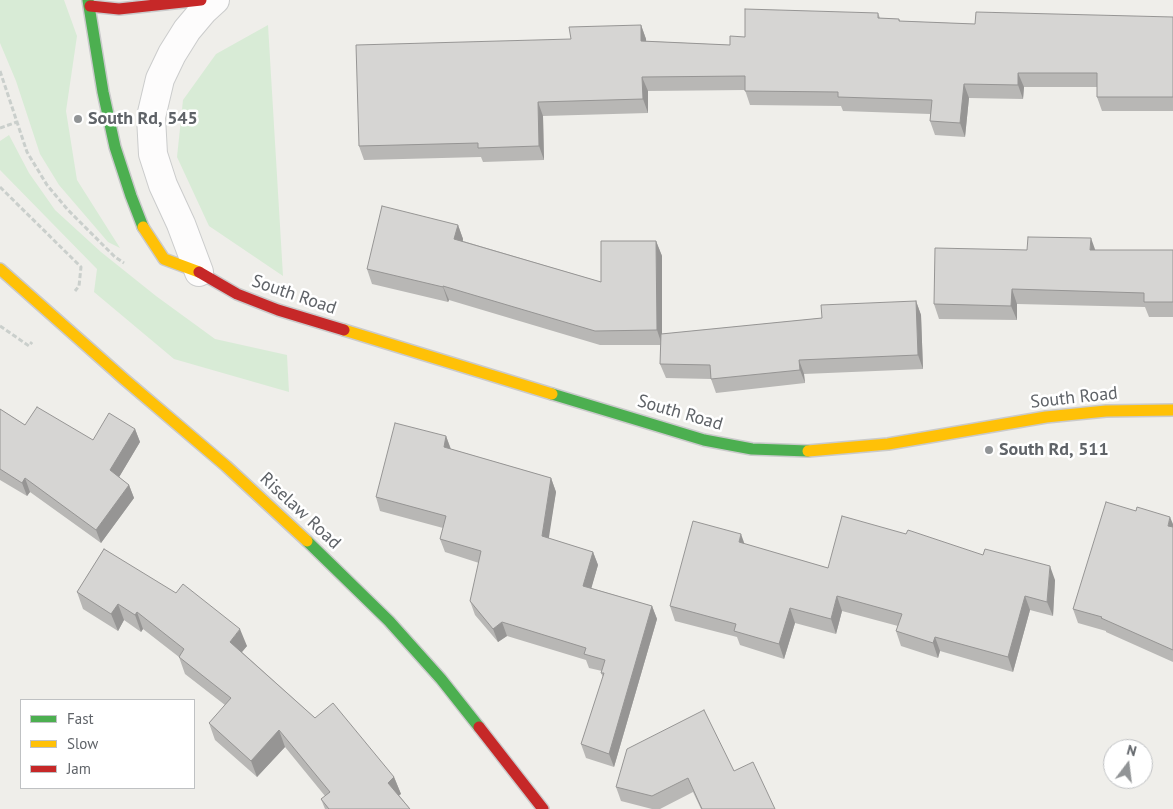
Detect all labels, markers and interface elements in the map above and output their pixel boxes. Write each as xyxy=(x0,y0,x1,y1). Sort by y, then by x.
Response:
place label: South Rd, 545 xyxy=(88,108,198,130)
marker: South Rd, 545 xyxy=(72,113,84,125)
street label: South Road xyxy=(249,271,339,319)
street label: South Road xyxy=(1029,383,1119,413)
street label: South Road xyxy=(635,391,725,435)
place label: South Rd, 511 xyxy=(999,439,1109,461)
marker: South Rd, 511 xyxy=(983,444,995,456)
street label: Riselaw Road xyxy=(255,468,345,554)
legend xyxy=(20,699,195,789)
text: Fast xyxy=(67,709,94,728)
text: Slow xyxy=(67,734,98,753)
north arrow xyxy=(1103,739,1153,789)
text: N xyxy=(1125,741,1138,760)
text: Jam xyxy=(67,759,91,778)

